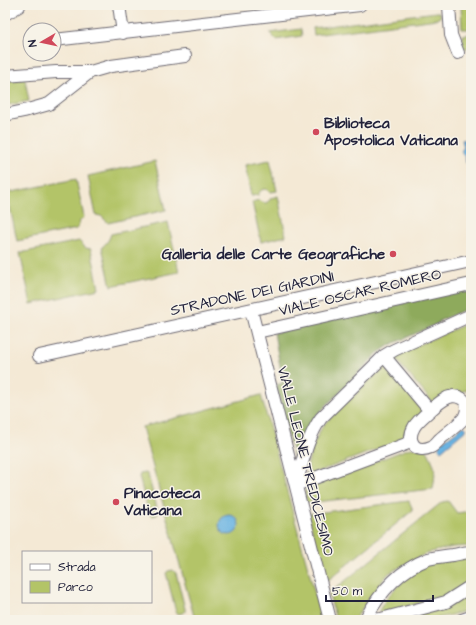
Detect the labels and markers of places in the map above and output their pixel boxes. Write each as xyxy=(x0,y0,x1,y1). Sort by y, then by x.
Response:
place label: Biblioteca Apostolica Vaticana xyxy=(324,113,458,151)
marker: Biblioteca Apostolica Vaticana xyxy=(311,127,321,137)
place label: Galleria delle Carte Geografiche xyxy=(162,244,385,267)
marker: Galleria delle Carte Geografiche xyxy=(388,249,398,259)
place label: Pinacoteca Vaticana xyxy=(123,483,201,521)
marker: Pinacoteca Vaticana xyxy=(111,497,121,507)

